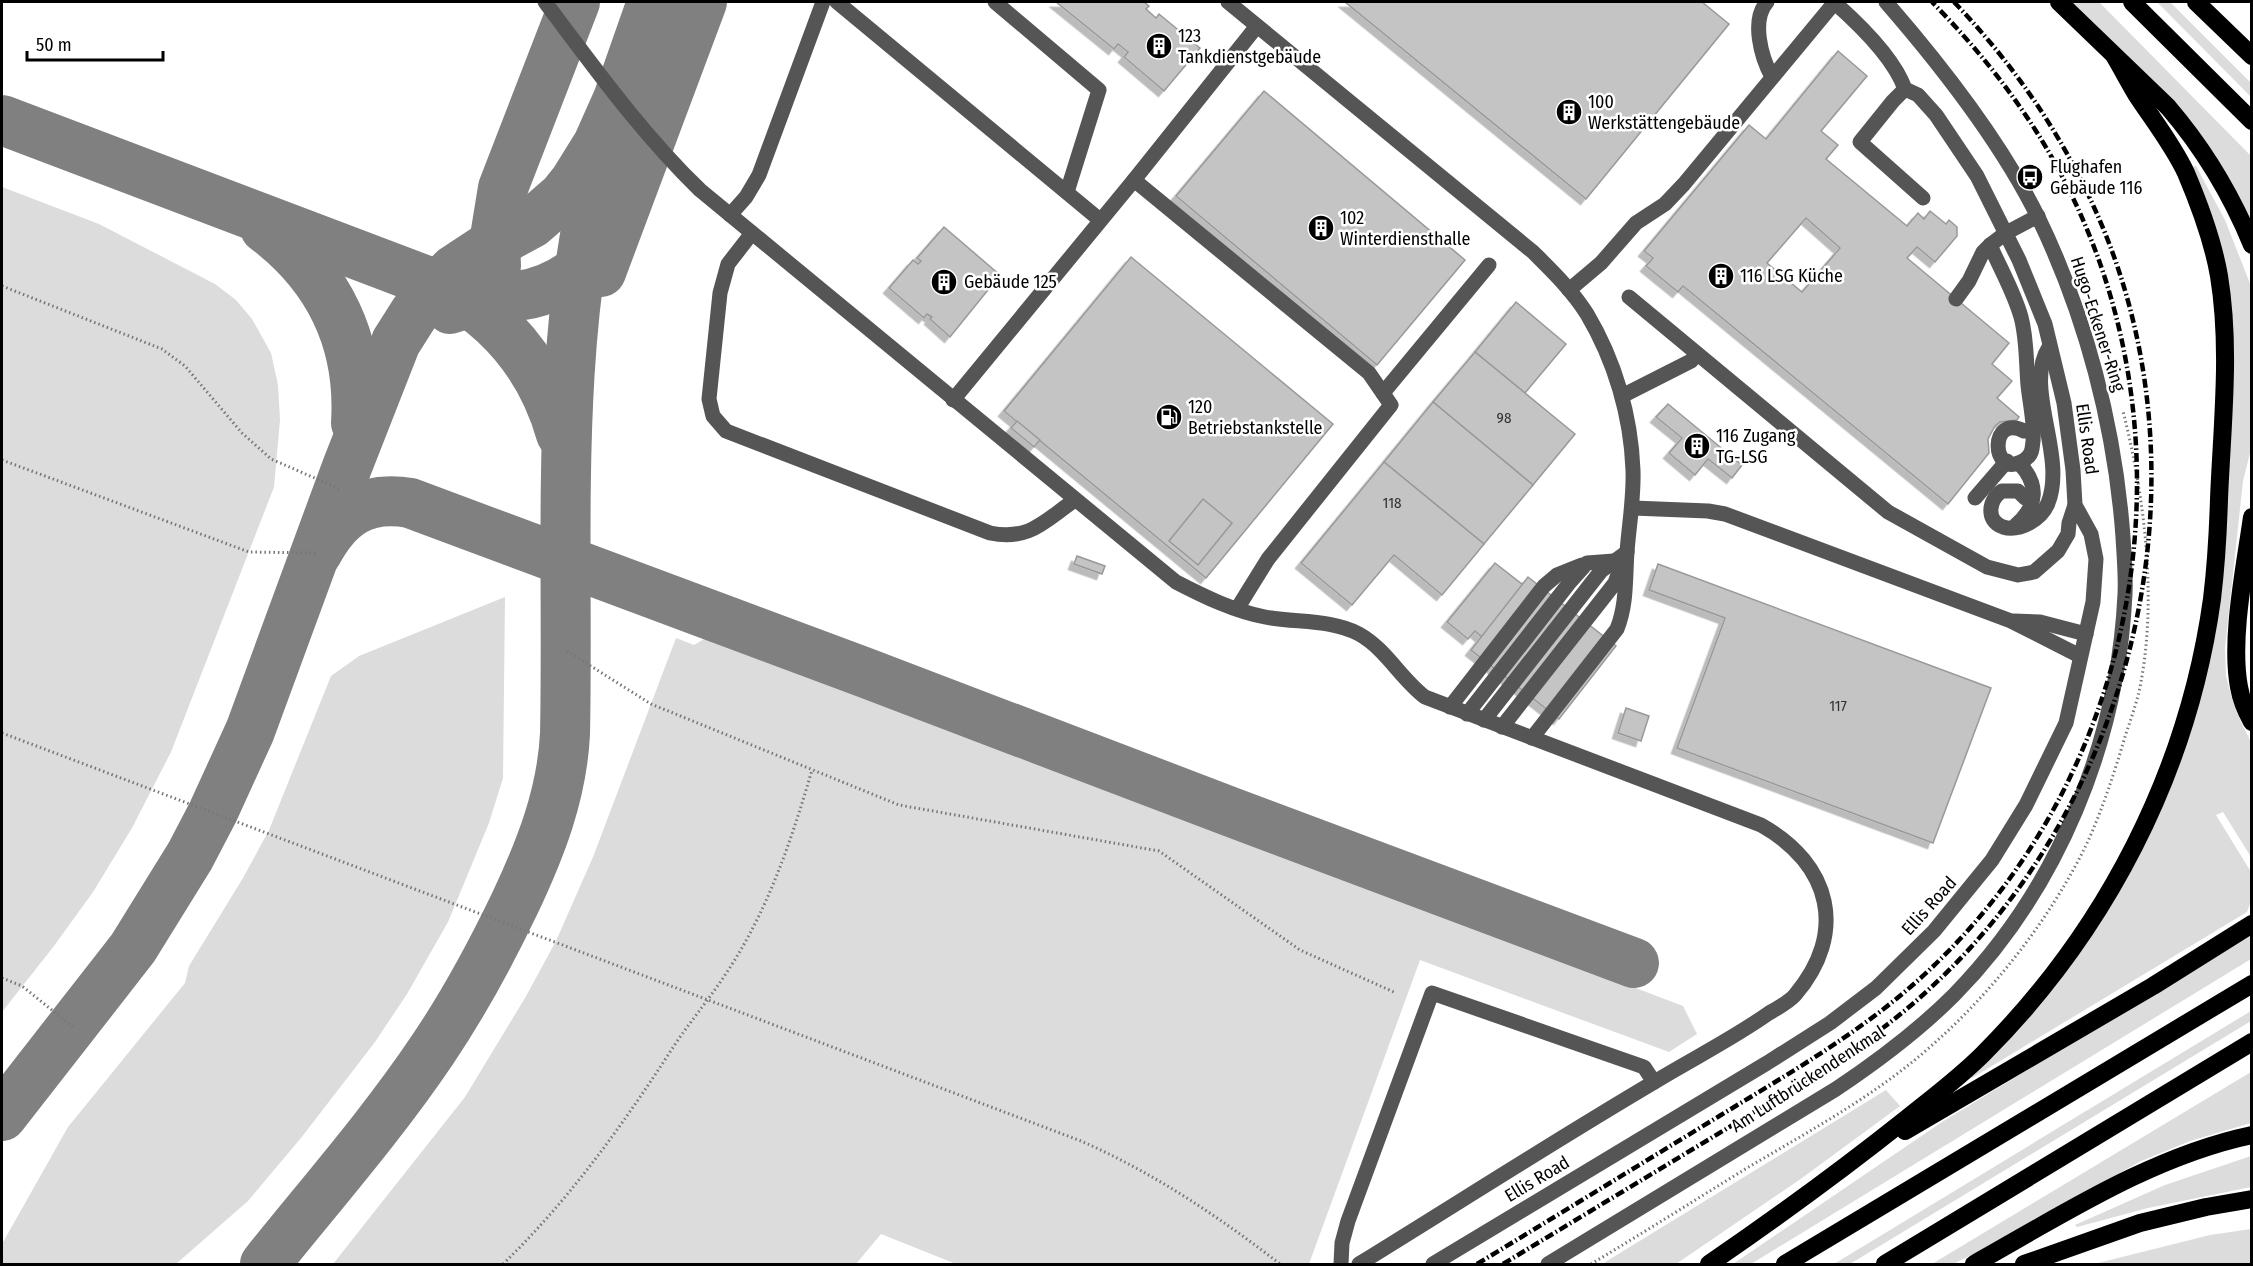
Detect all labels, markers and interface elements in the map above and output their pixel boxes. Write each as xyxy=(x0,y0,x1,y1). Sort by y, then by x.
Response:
scale bar xyxy=(27,24,164,62)
place label: 123 Tankdienstgebäude xyxy=(1178,25,1321,68)
building icon: 123 Tankdienstgebäude xyxy=(1144,31,1174,61)
text: 50 m xyxy=(36,34,72,56)
place label: 100 Werkstättengebäude xyxy=(1588,91,1740,134)
building icon: 100 Werkstättengebäude xyxy=(1554,97,1584,127)
place label: Flughafen Gebäude 116 xyxy=(2050,156,2142,199)
bus stop icon: Flughafen Gebäude 116 xyxy=(2015,162,2045,192)
place label: 102 Winterdiensthalle xyxy=(1340,207,1470,250)
building icon: 102 Winterdiensthalle xyxy=(1306,213,1336,243)
street label: Hugo-Eckener-Ring xyxy=(2066,254,2130,395)
building icon: 116 LSG Küche xyxy=(1706,261,1736,291)
place label: 116 LSG Küche xyxy=(1740,265,1843,287)
building icon: Gebäude 125 xyxy=(929,267,959,297)
place label: Gebäude 125 xyxy=(964,271,1057,293)
place label: 120 Betriebstankstelle xyxy=(1188,396,1323,439)
fuel station icon: 120 Betriebstankstelle xyxy=(1154,402,1184,432)
street label: Ellis Road xyxy=(2071,402,2103,476)
house number: 98 xyxy=(1497,409,1511,427)
place label: 116 Zugang TG-LSG xyxy=(1716,425,1796,468)
building icon: 116 Zugang TG-LSG xyxy=(1682,431,1712,461)
house number: 118 xyxy=(1383,494,1402,512)
house number: 117 xyxy=(1829,697,1847,715)
street label: Ellis Road xyxy=(1897,872,1961,940)
street label: Am Luftbrückendenkmal xyxy=(1727,1021,1889,1137)
street label: Ellis Road xyxy=(1501,1151,1573,1207)

